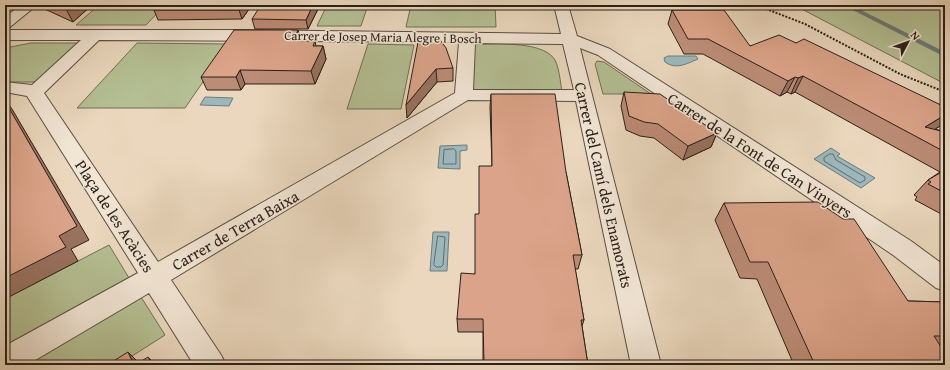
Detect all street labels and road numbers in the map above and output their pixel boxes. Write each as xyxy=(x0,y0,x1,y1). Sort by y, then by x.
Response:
street label: Carrer de Josep Maria Alegre i Bosch xyxy=(284,26,483,48)
street label: Carrer del Camí dels Enamorats xyxy=(569,80,639,290)
street label: Carrer de la Font de Can Vinyers xyxy=(663,86,857,224)
street label: Plaça de les Acàcies xyxy=(70,155,160,277)
street label: Carrer de Terra Baixa xyxy=(167,184,303,276)

